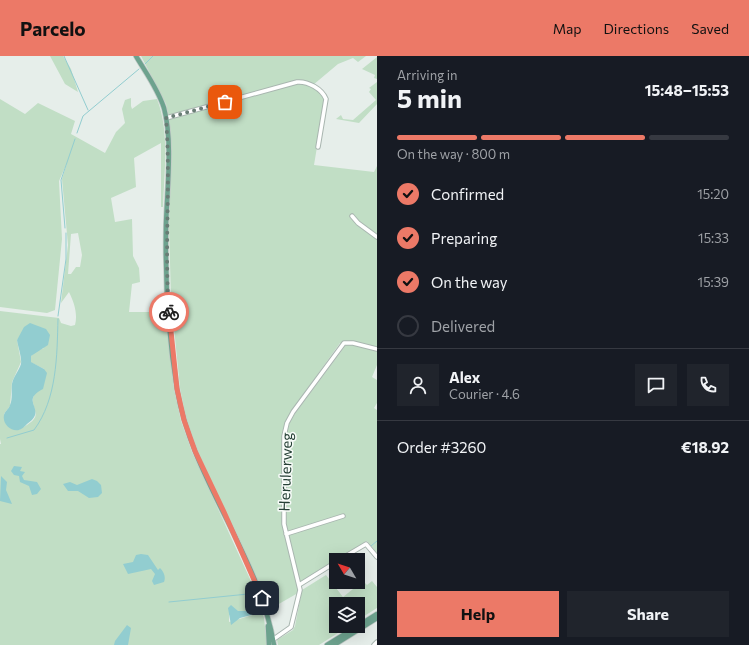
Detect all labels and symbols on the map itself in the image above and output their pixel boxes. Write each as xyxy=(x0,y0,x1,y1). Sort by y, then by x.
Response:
pin xyxy=(208,85,242,119)
courier xyxy=(149,292,189,332)
street label: Herulerweg xyxy=(275,432,295,512)
north arrow xyxy=(329,553,365,589)
pin xyxy=(245,581,279,615)

